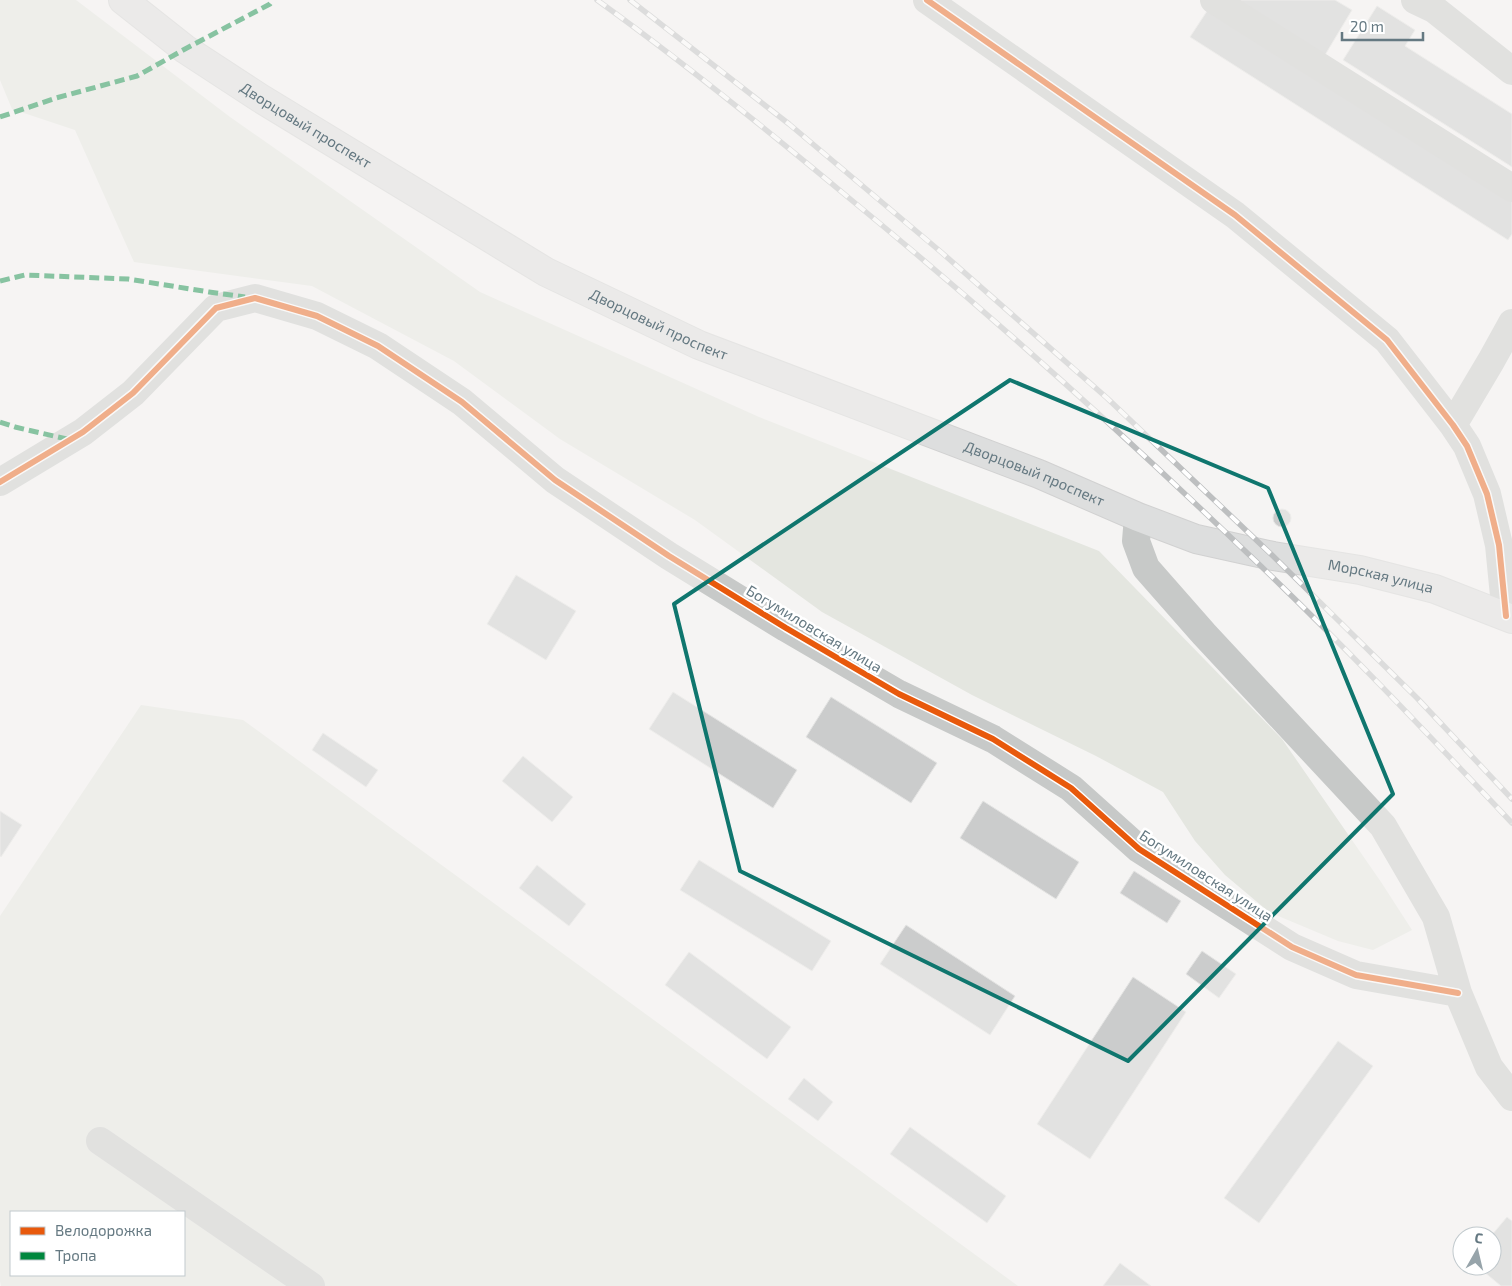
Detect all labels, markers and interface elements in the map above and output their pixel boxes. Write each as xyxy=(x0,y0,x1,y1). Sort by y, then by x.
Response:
scale bar xyxy=(1342,10,1423,42)
text: 20 m xyxy=(1350,17,1384,35)
street label: Дворцовый проспект xyxy=(237,78,375,172)
street label: Дворцовый проспект xyxy=(587,284,731,363)
street label: Дворцовый проспект xyxy=(962,436,1108,509)
street label: Морская улица xyxy=(1327,555,1435,596)
street label: Богумиловская улица xyxy=(743,581,886,677)
street label: Богумиловская улица xyxy=(1136,825,1276,926)
legend xyxy=(10,1211,185,1276)
text: Велодорожка xyxy=(55,1221,152,1239)
north arrow xyxy=(1452,1226,1502,1276)
text: С xyxy=(1474,1229,1484,1247)
text: Тропа xyxy=(55,1246,97,1264)

